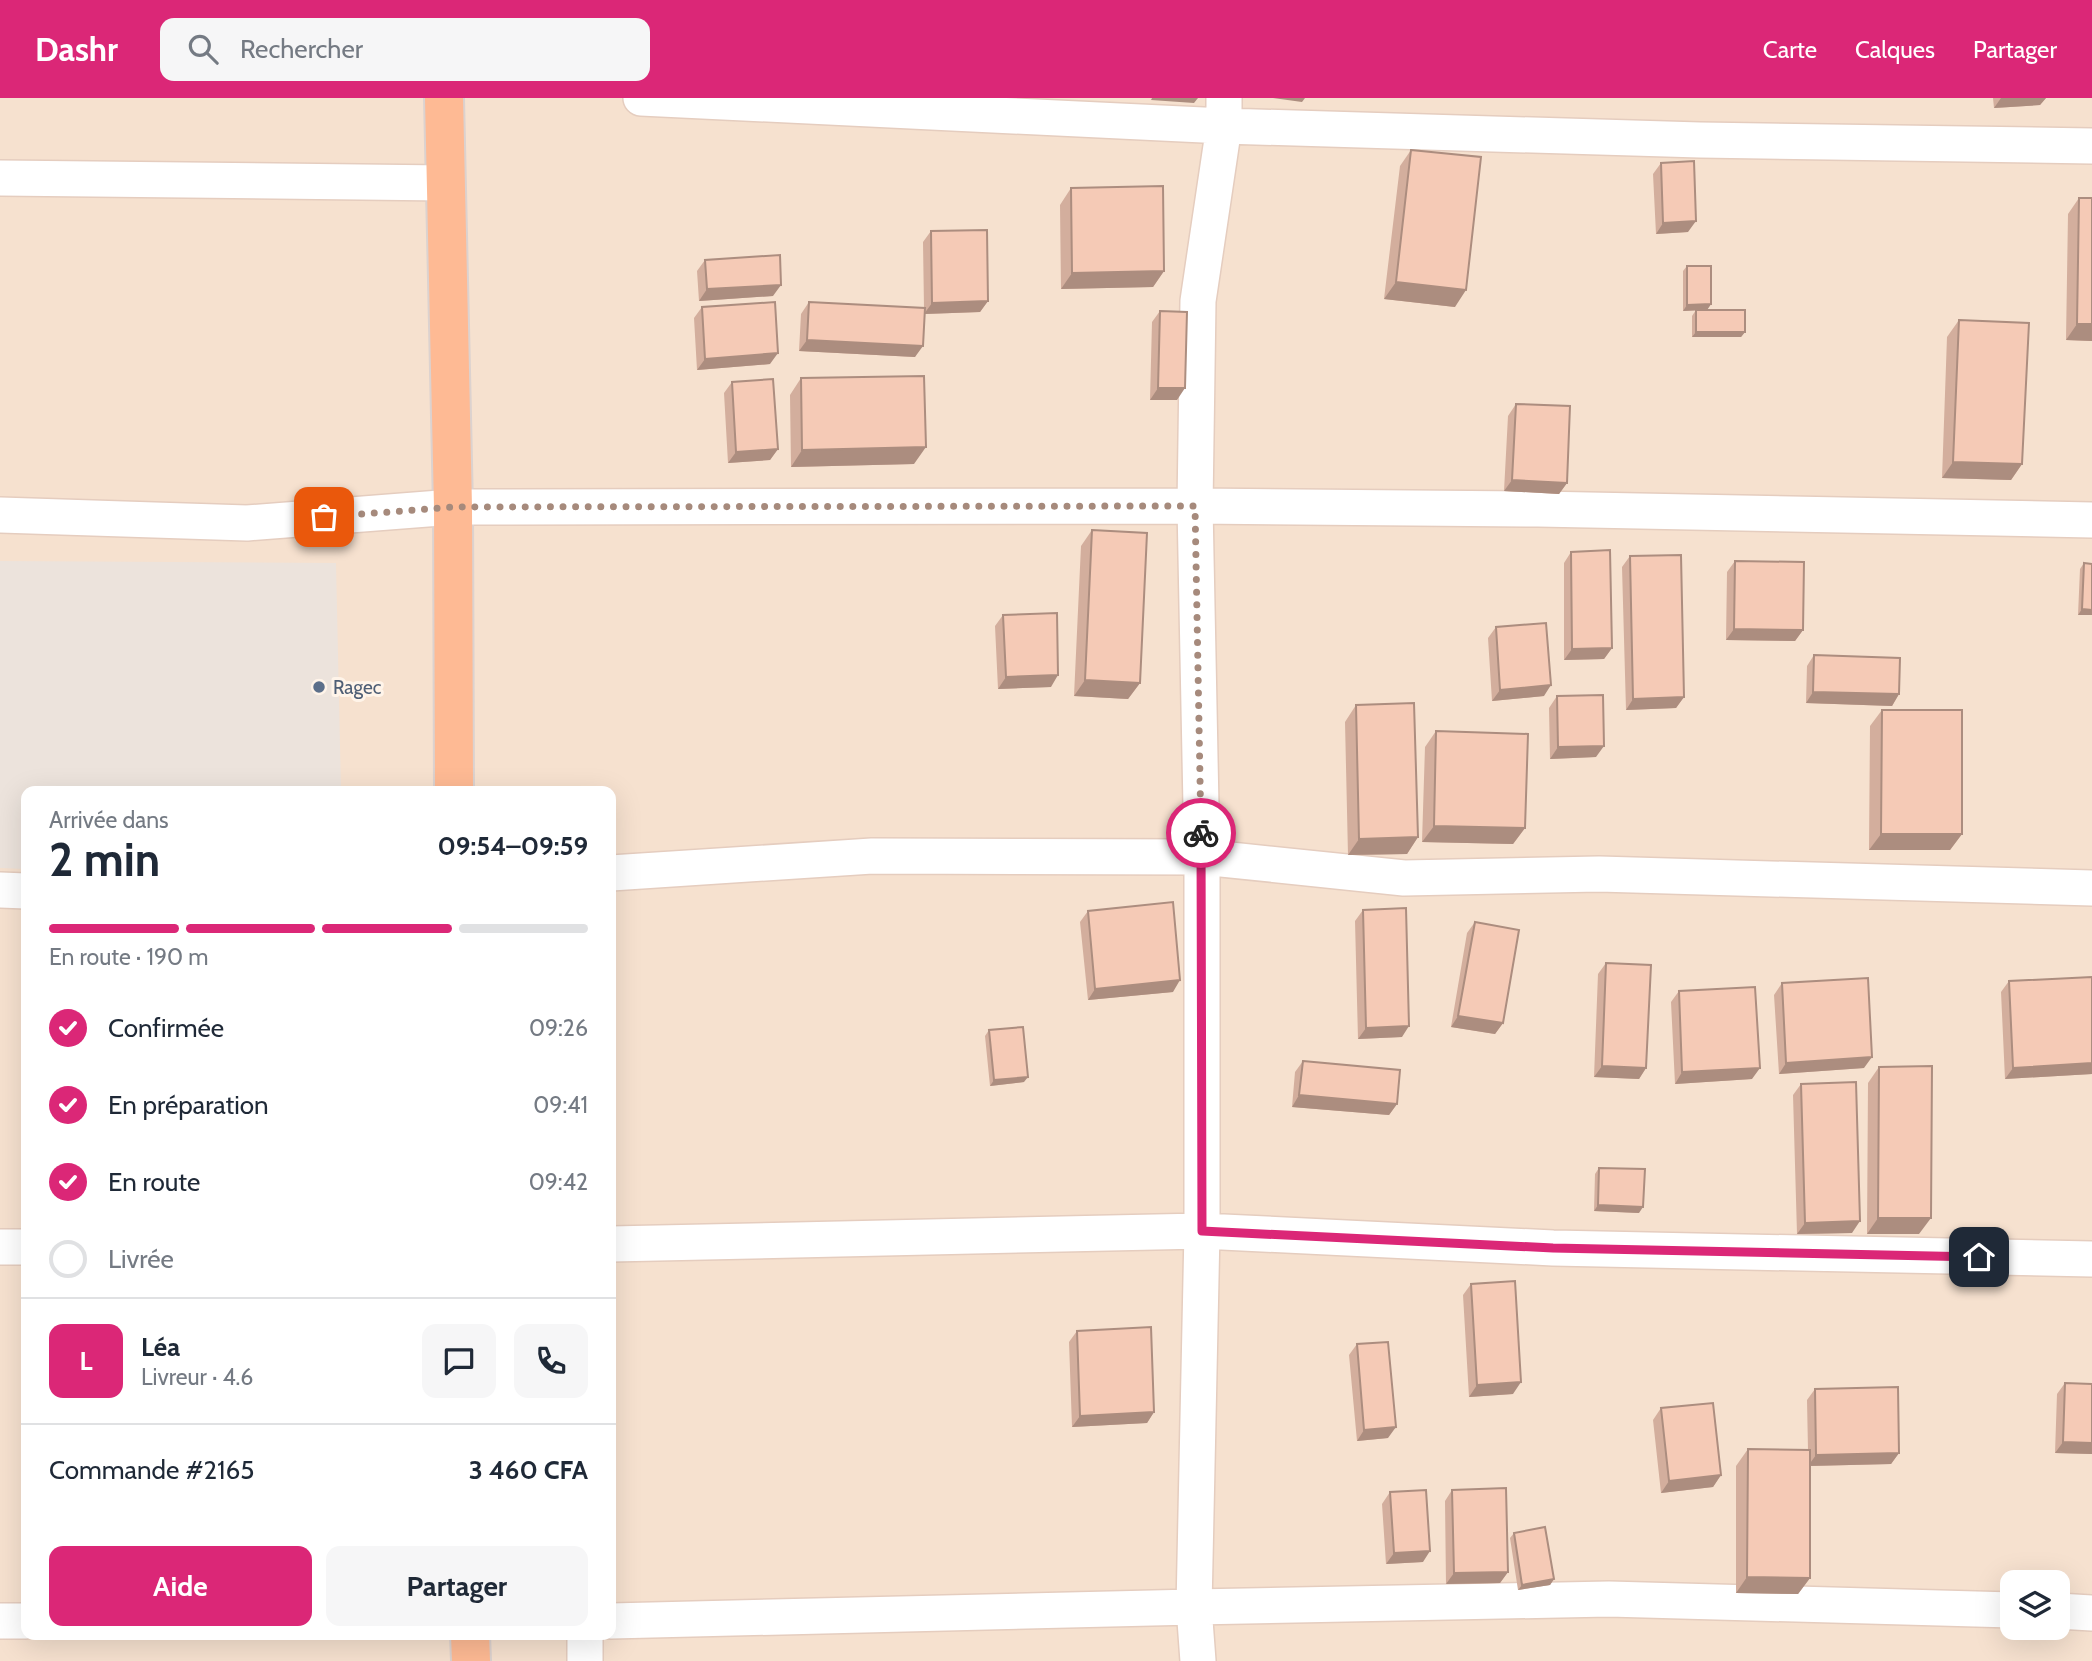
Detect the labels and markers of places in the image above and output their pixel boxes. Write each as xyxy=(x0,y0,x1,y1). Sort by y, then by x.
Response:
pin xyxy=(294,487,354,547)
place label: Ragec xyxy=(333,676,382,699)
marker: Ragec xyxy=(311,679,327,695)
pin xyxy=(1949,1227,2009,1287)

